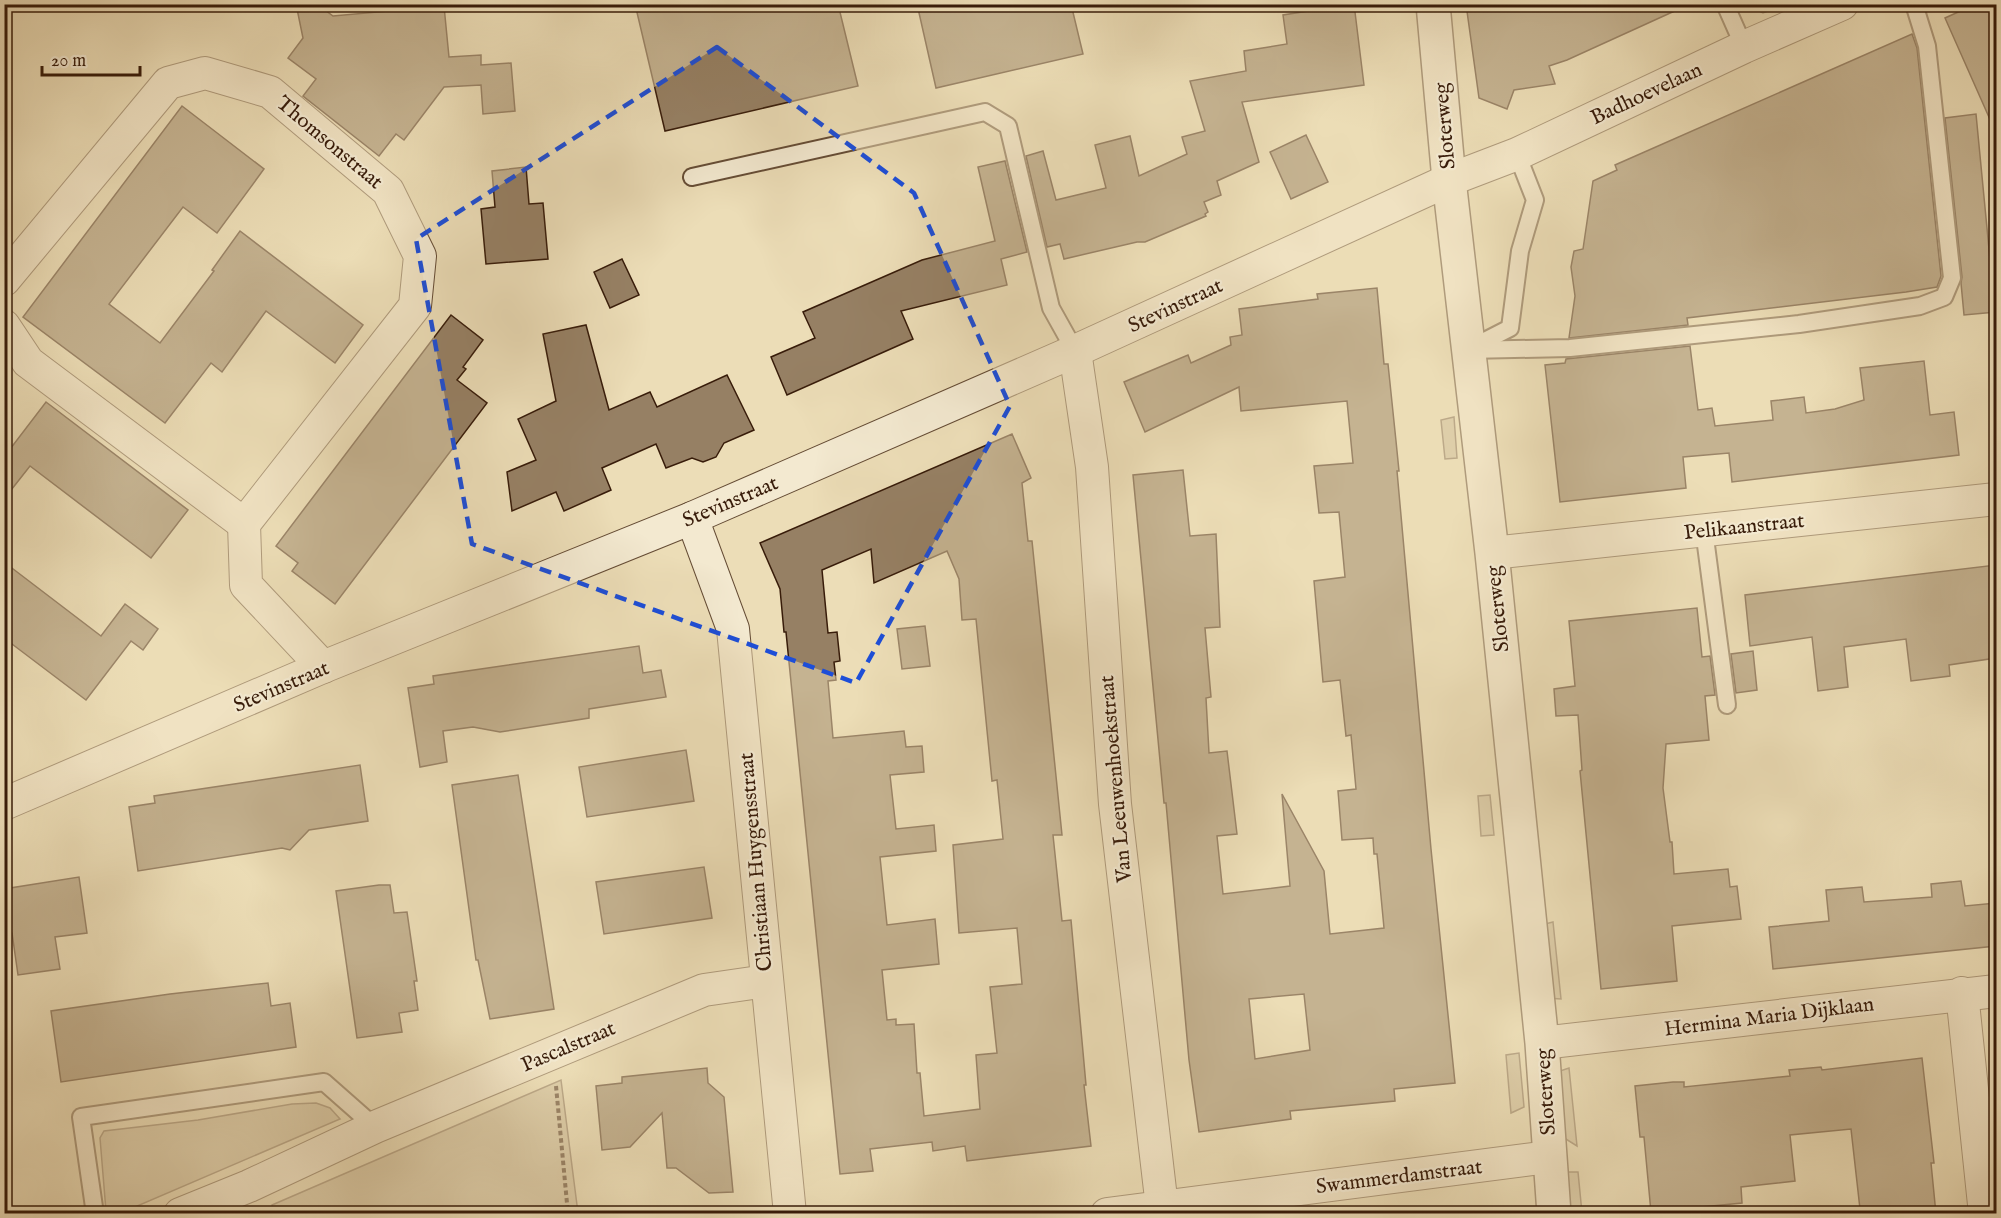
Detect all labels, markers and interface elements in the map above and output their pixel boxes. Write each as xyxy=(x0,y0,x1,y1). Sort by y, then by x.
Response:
scale bar xyxy=(42,39,140,77)
text: 20 m xyxy=(51,50,86,73)
street label: Badhoevelaan xyxy=(1586,57,1707,132)
street label: Sloterweg xyxy=(1428,81,1463,170)
street label: Thomsonstraat xyxy=(270,91,388,196)
street label: Stevinstraat xyxy=(1124,273,1227,340)
street label: Stevinstraat xyxy=(679,470,783,535)
street label: Pelikaanstraat xyxy=(1683,508,1806,547)
street label: Sloterweg xyxy=(1480,564,1516,654)
street label: Stevinstraat xyxy=(230,655,334,720)
street label: Van Leeuwenhoekstraat xyxy=(1094,674,1139,885)
street label: Christiaan Huygensstraat xyxy=(733,751,780,972)
street label: Hermina Maria Dijklaan xyxy=(1663,991,1876,1044)
street label: Pascalstraat xyxy=(517,1015,620,1079)
street label: Sloterweg xyxy=(1530,1047,1563,1136)
street label: Swammerdamstraat xyxy=(1315,1154,1484,1201)

